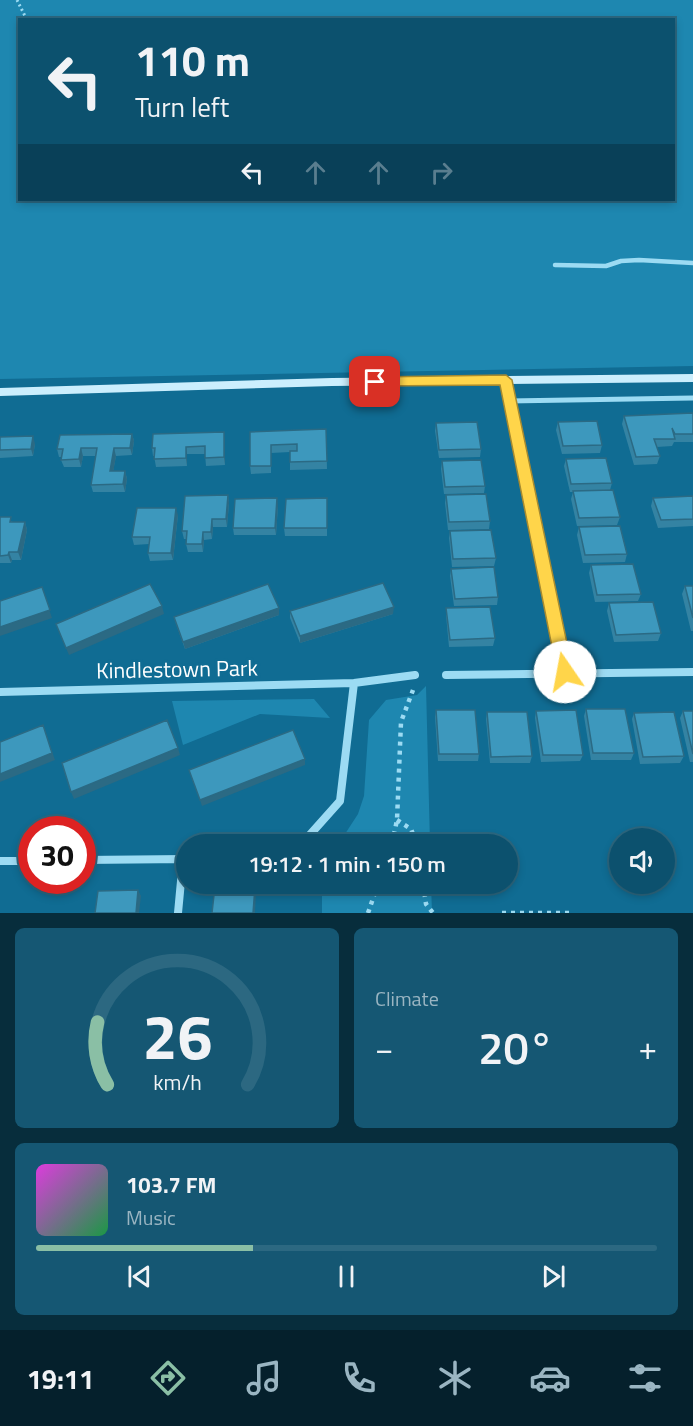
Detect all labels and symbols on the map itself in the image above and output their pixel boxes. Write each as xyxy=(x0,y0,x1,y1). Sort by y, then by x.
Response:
pin xyxy=(349,356,400,407)
position arrow xyxy=(533,640,597,704)
street label: Kindlestown Park xyxy=(96,651,259,687)
speed limit sign: 30 xyxy=(18,816,96,894)

